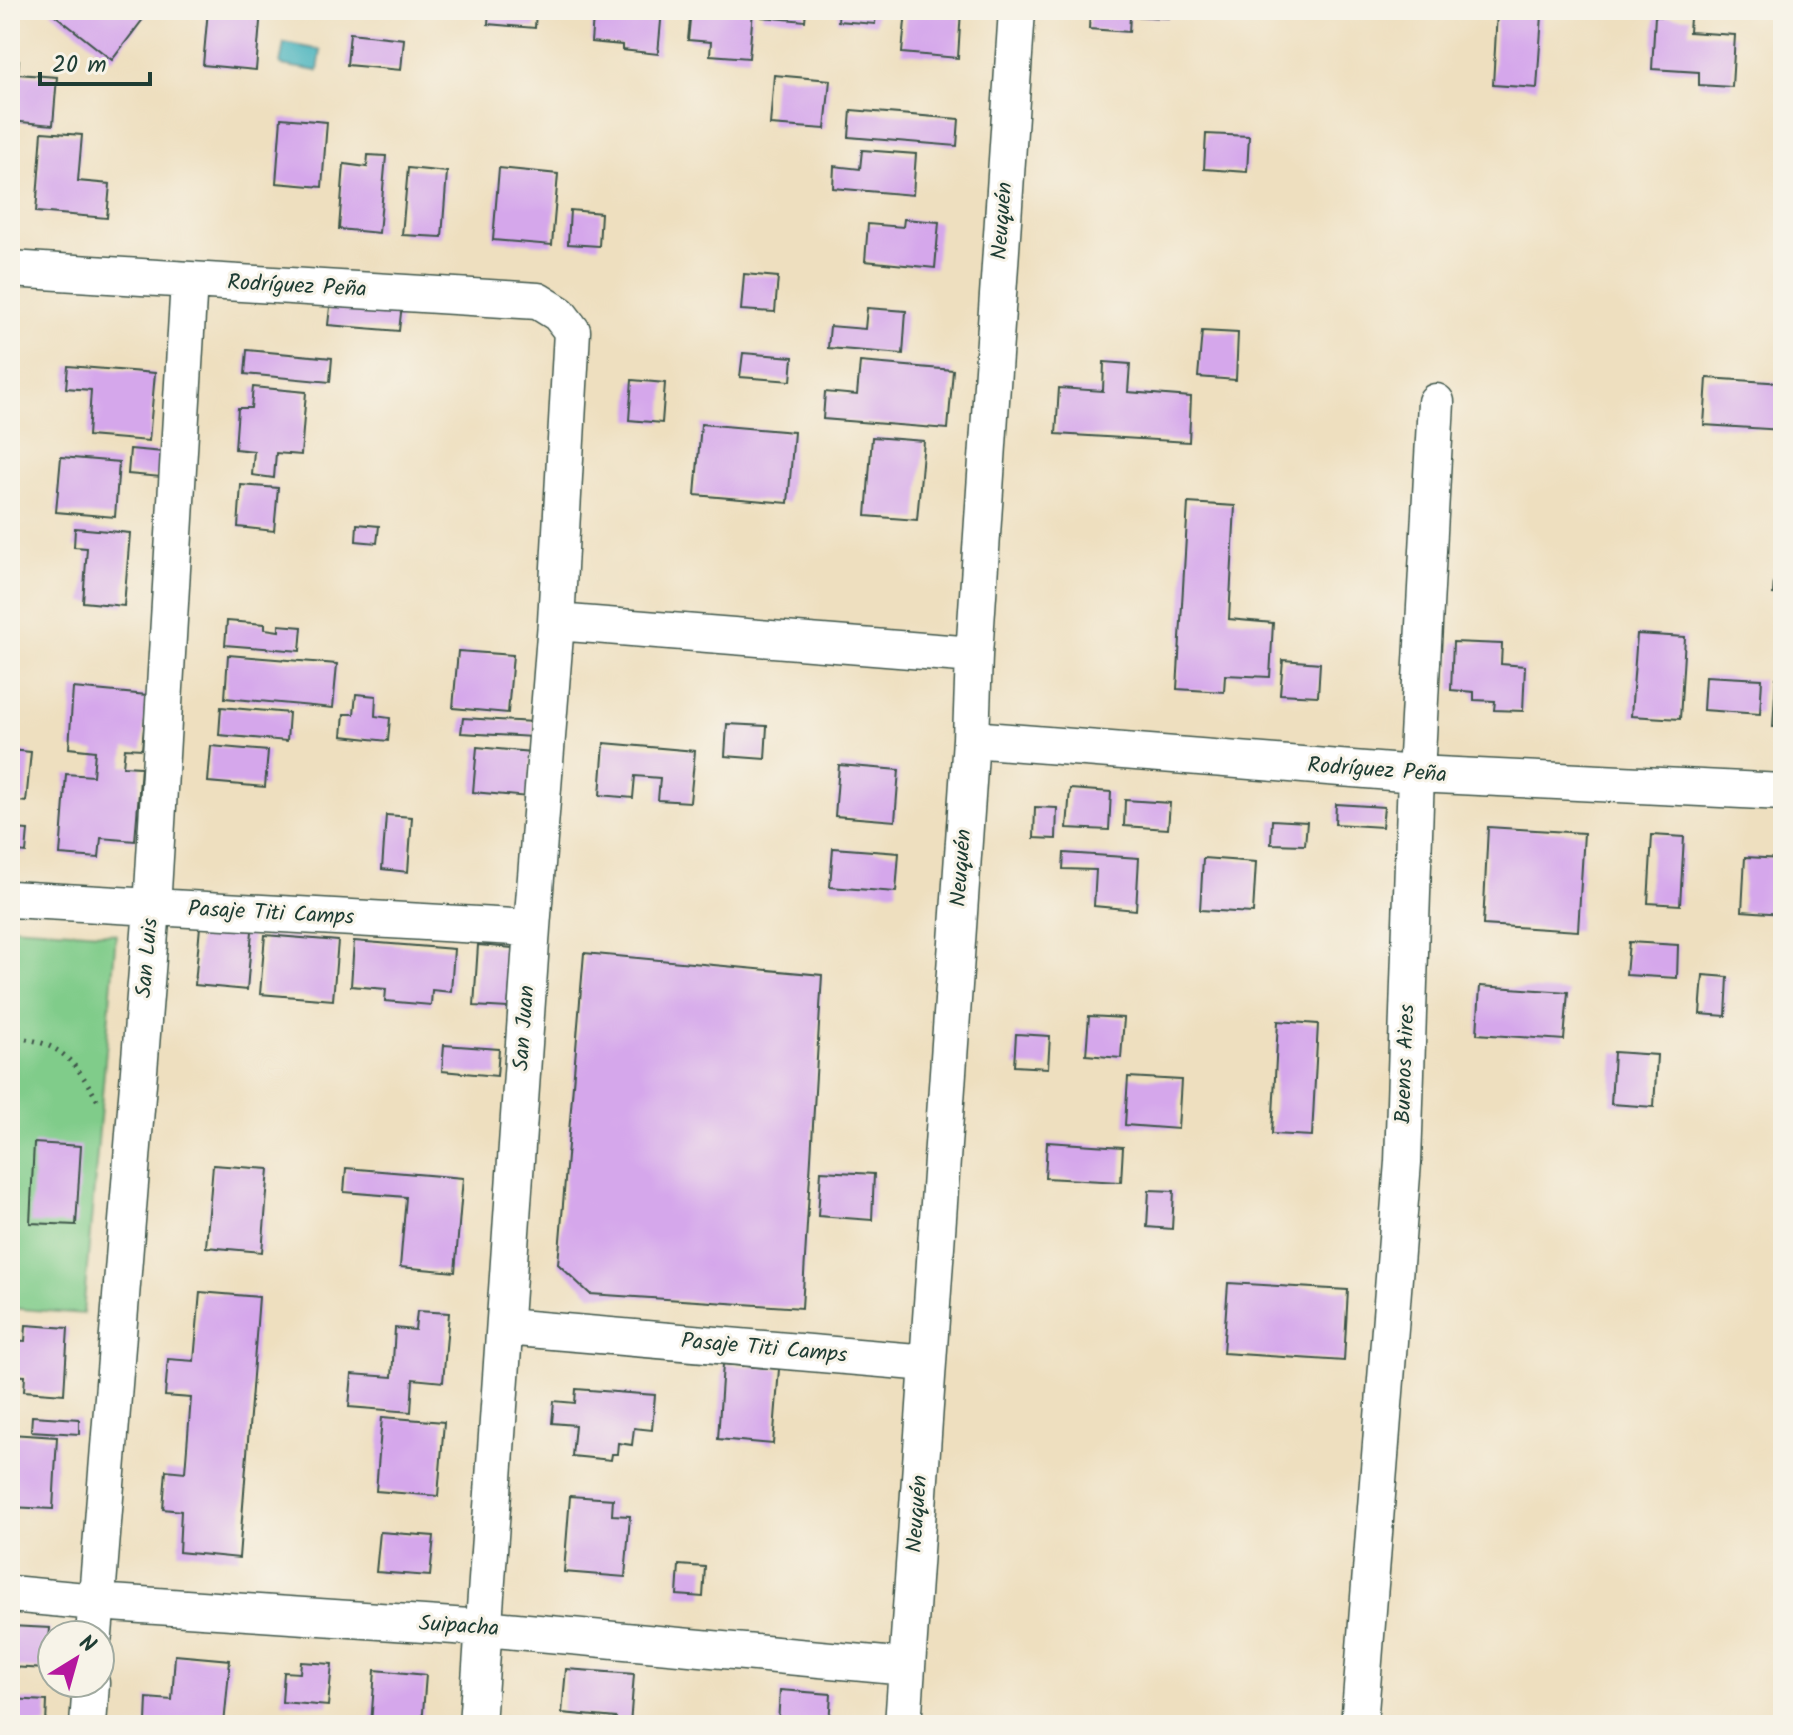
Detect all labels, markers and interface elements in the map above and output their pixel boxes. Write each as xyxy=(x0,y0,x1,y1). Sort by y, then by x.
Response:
scale bar xyxy=(40,36,150,86)
text: 20 m xyxy=(52,46,107,85)
street label: Neuquén xyxy=(983,181,1023,261)
street label: Rodríguez Peña xyxy=(226,266,368,308)
street label: Rodríguez Peña xyxy=(1306,749,1448,793)
street label: Neuquén xyxy=(942,828,982,908)
street label: Pasaje Titi Camps xyxy=(187,892,356,936)
street label: San Luis xyxy=(127,916,169,999)
street label: San Juan xyxy=(505,984,545,1072)
street label: Buenos Aires xyxy=(1386,1003,1426,1124)
street label: Pasaje Titi Camps xyxy=(679,1324,849,1374)
street label: Neuquén xyxy=(898,1474,938,1554)
street label: Suipacha xyxy=(418,1607,500,1647)
north arrow xyxy=(36,1619,116,1699)
text: N xyxy=(70,1627,103,1663)

